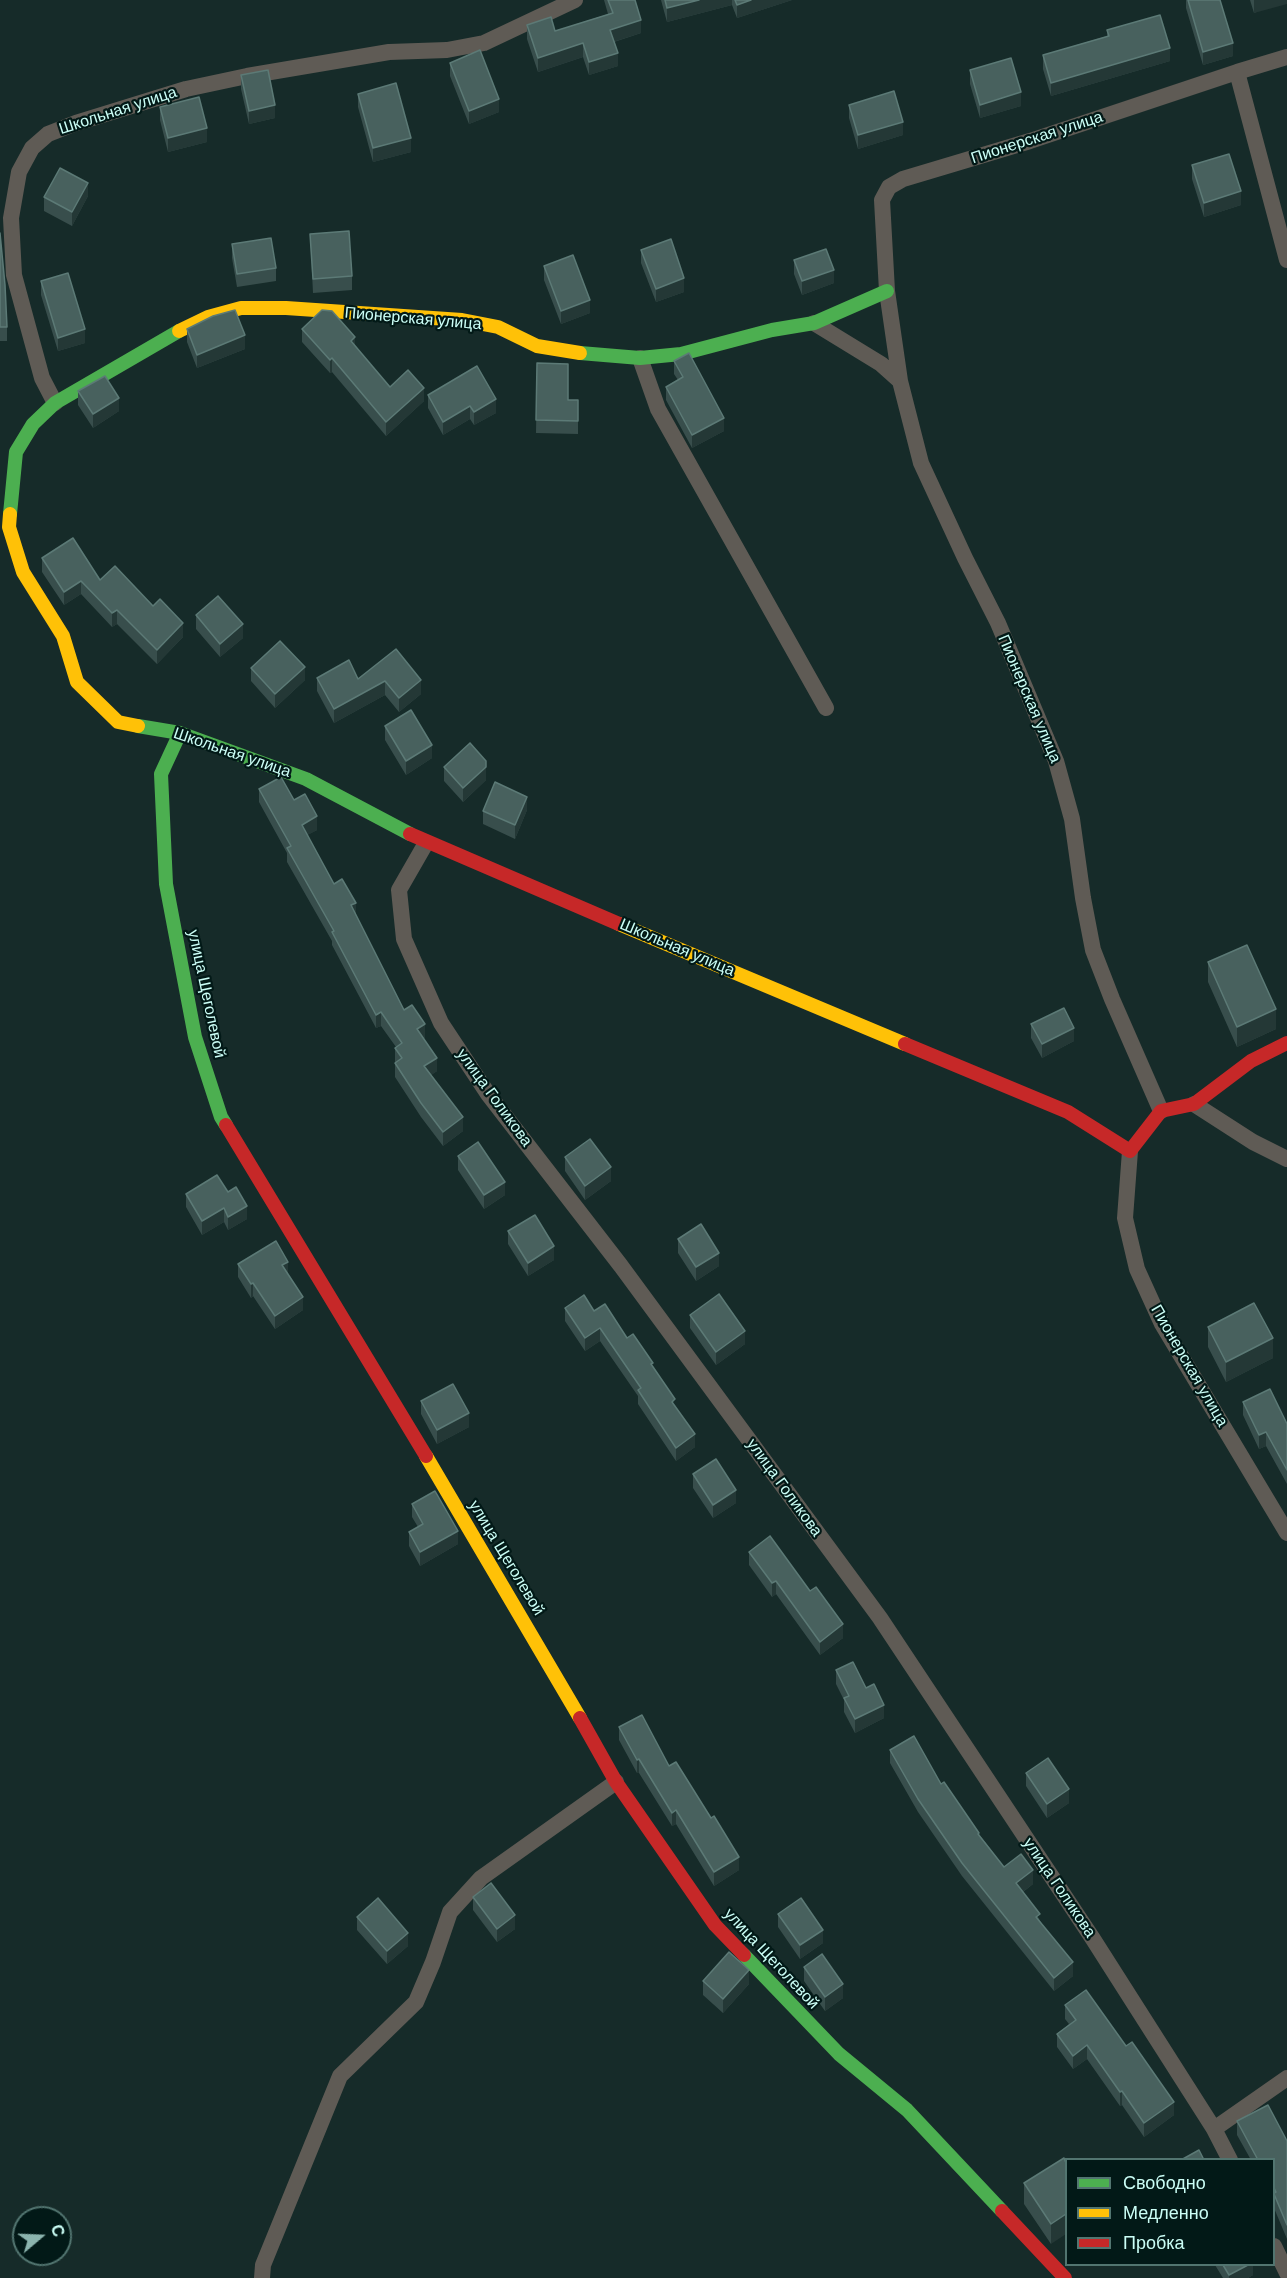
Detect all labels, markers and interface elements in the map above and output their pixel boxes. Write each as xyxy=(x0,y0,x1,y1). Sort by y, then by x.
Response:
street label: Школьная улица xyxy=(57,83,179,139)
street label: Пионерская улица xyxy=(969,108,1105,168)
street label: Пионерская улица xyxy=(344,303,482,335)
street label: Пионерская улица xyxy=(993,632,1065,766)
street label: Школьная улица xyxy=(171,724,293,782)
street label: Школьная улица xyxy=(617,915,737,981)
street label: улица Щеголевой xyxy=(183,928,229,1060)
street label: улица Голикова xyxy=(452,1045,536,1151)
street label: Пионерская улица xyxy=(1146,1302,1232,1430)
street label: улица Голикова xyxy=(742,1435,826,1541)
street label: улица Щеголевой xyxy=(464,1497,548,1619)
street label: улица Голикова xyxy=(1019,1834,1099,1942)
street label: улица Щеголевой xyxy=(719,1905,823,2013)
legend xyxy=(1065,2158,1275,2266)
text: Свободно xyxy=(1123,2173,1206,2193)
text: Медленно xyxy=(1123,2203,1209,2223)
north arrow xyxy=(12,2206,72,2266)
text: С xyxy=(48,2222,68,2239)
text: Пробка xyxy=(1123,2233,1185,2253)

